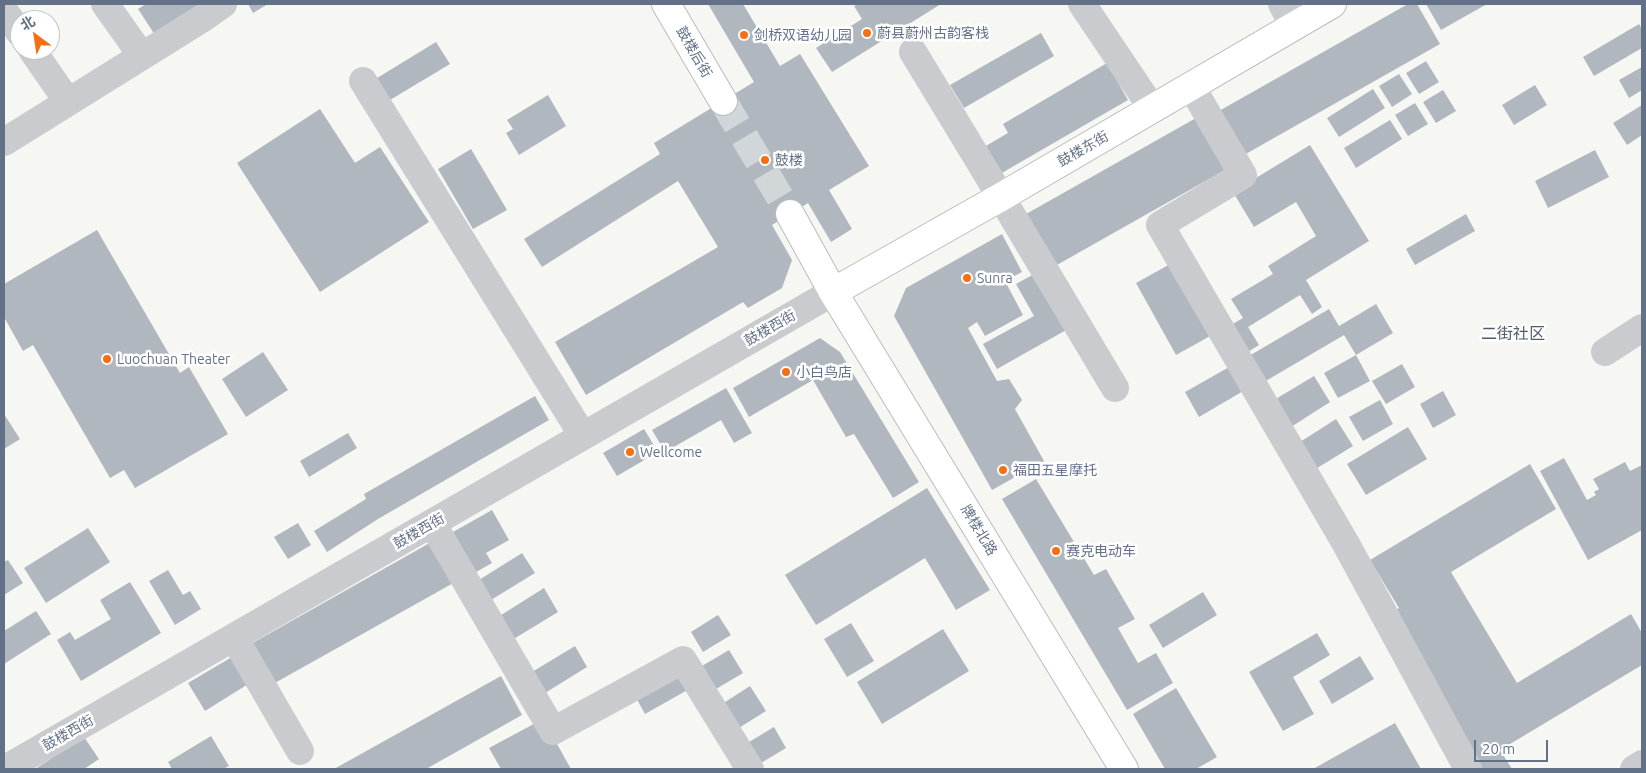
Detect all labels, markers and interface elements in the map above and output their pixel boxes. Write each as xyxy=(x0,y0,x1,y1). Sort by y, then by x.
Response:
north arrow xyxy=(10,10,60,60)
text: 北 xyxy=(18,13,38,33)
street label: 鼓楼后街 xyxy=(673,24,715,80)
place label: 蔚县蔚州古韵客栈 xyxy=(877,25,989,41)
place label: 剑桥双语幼儿园 xyxy=(754,27,852,43)
marker: 蔚县蔚州古韵客栈 xyxy=(861,27,873,39)
marker: 剑桥双语幼儿园 xyxy=(738,29,750,41)
street label: 鼓楼东街 xyxy=(1055,128,1111,170)
place label: 鼓楼 xyxy=(775,152,803,168)
marker: 鼓楼 xyxy=(759,154,771,166)
place label: Sunra xyxy=(977,270,1013,286)
marker: Sunra xyxy=(961,272,973,284)
street label: 鼓楼西街 xyxy=(742,307,798,349)
district label: 二街社区 xyxy=(1481,324,1545,344)
place label: Luochuan Theater xyxy=(117,351,230,367)
marker: Luochuan Theater xyxy=(101,353,113,365)
place label: 小白鸟店 xyxy=(796,364,852,380)
marker: 小白鸟店 xyxy=(780,366,792,378)
place label: Wellcome xyxy=(640,444,702,460)
marker: Wellcome xyxy=(624,446,636,458)
place label: 福田五星摩托 xyxy=(1013,462,1097,478)
marker: 福田五星摩托 xyxy=(997,464,1009,476)
street label: 牌楼北路 xyxy=(957,502,1001,558)
street label: 鼓楼西街 xyxy=(391,510,447,552)
place label: 赛克电动车 xyxy=(1066,543,1136,559)
marker: 赛克电动车 xyxy=(1050,545,1062,557)
street label: 鼓楼西街 xyxy=(40,712,96,754)
scale bar xyxy=(1476,730,1550,762)
text: 20 m xyxy=(1482,740,1515,757)

